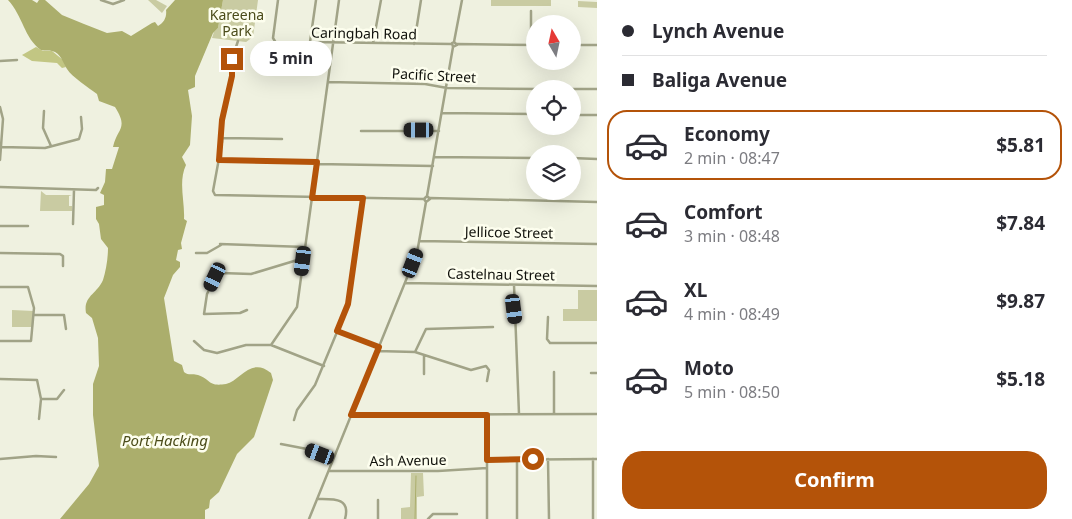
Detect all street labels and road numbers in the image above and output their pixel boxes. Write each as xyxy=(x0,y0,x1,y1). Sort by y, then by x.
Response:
street label: Caringbah Road xyxy=(311,23,417,43)
street label: Pacific Street xyxy=(391,63,477,87)
street label: Jellicoe Street xyxy=(463,222,553,242)
street label: Castelnau Street xyxy=(447,264,555,284)
street label: Ash Avenue xyxy=(369,450,447,470)

